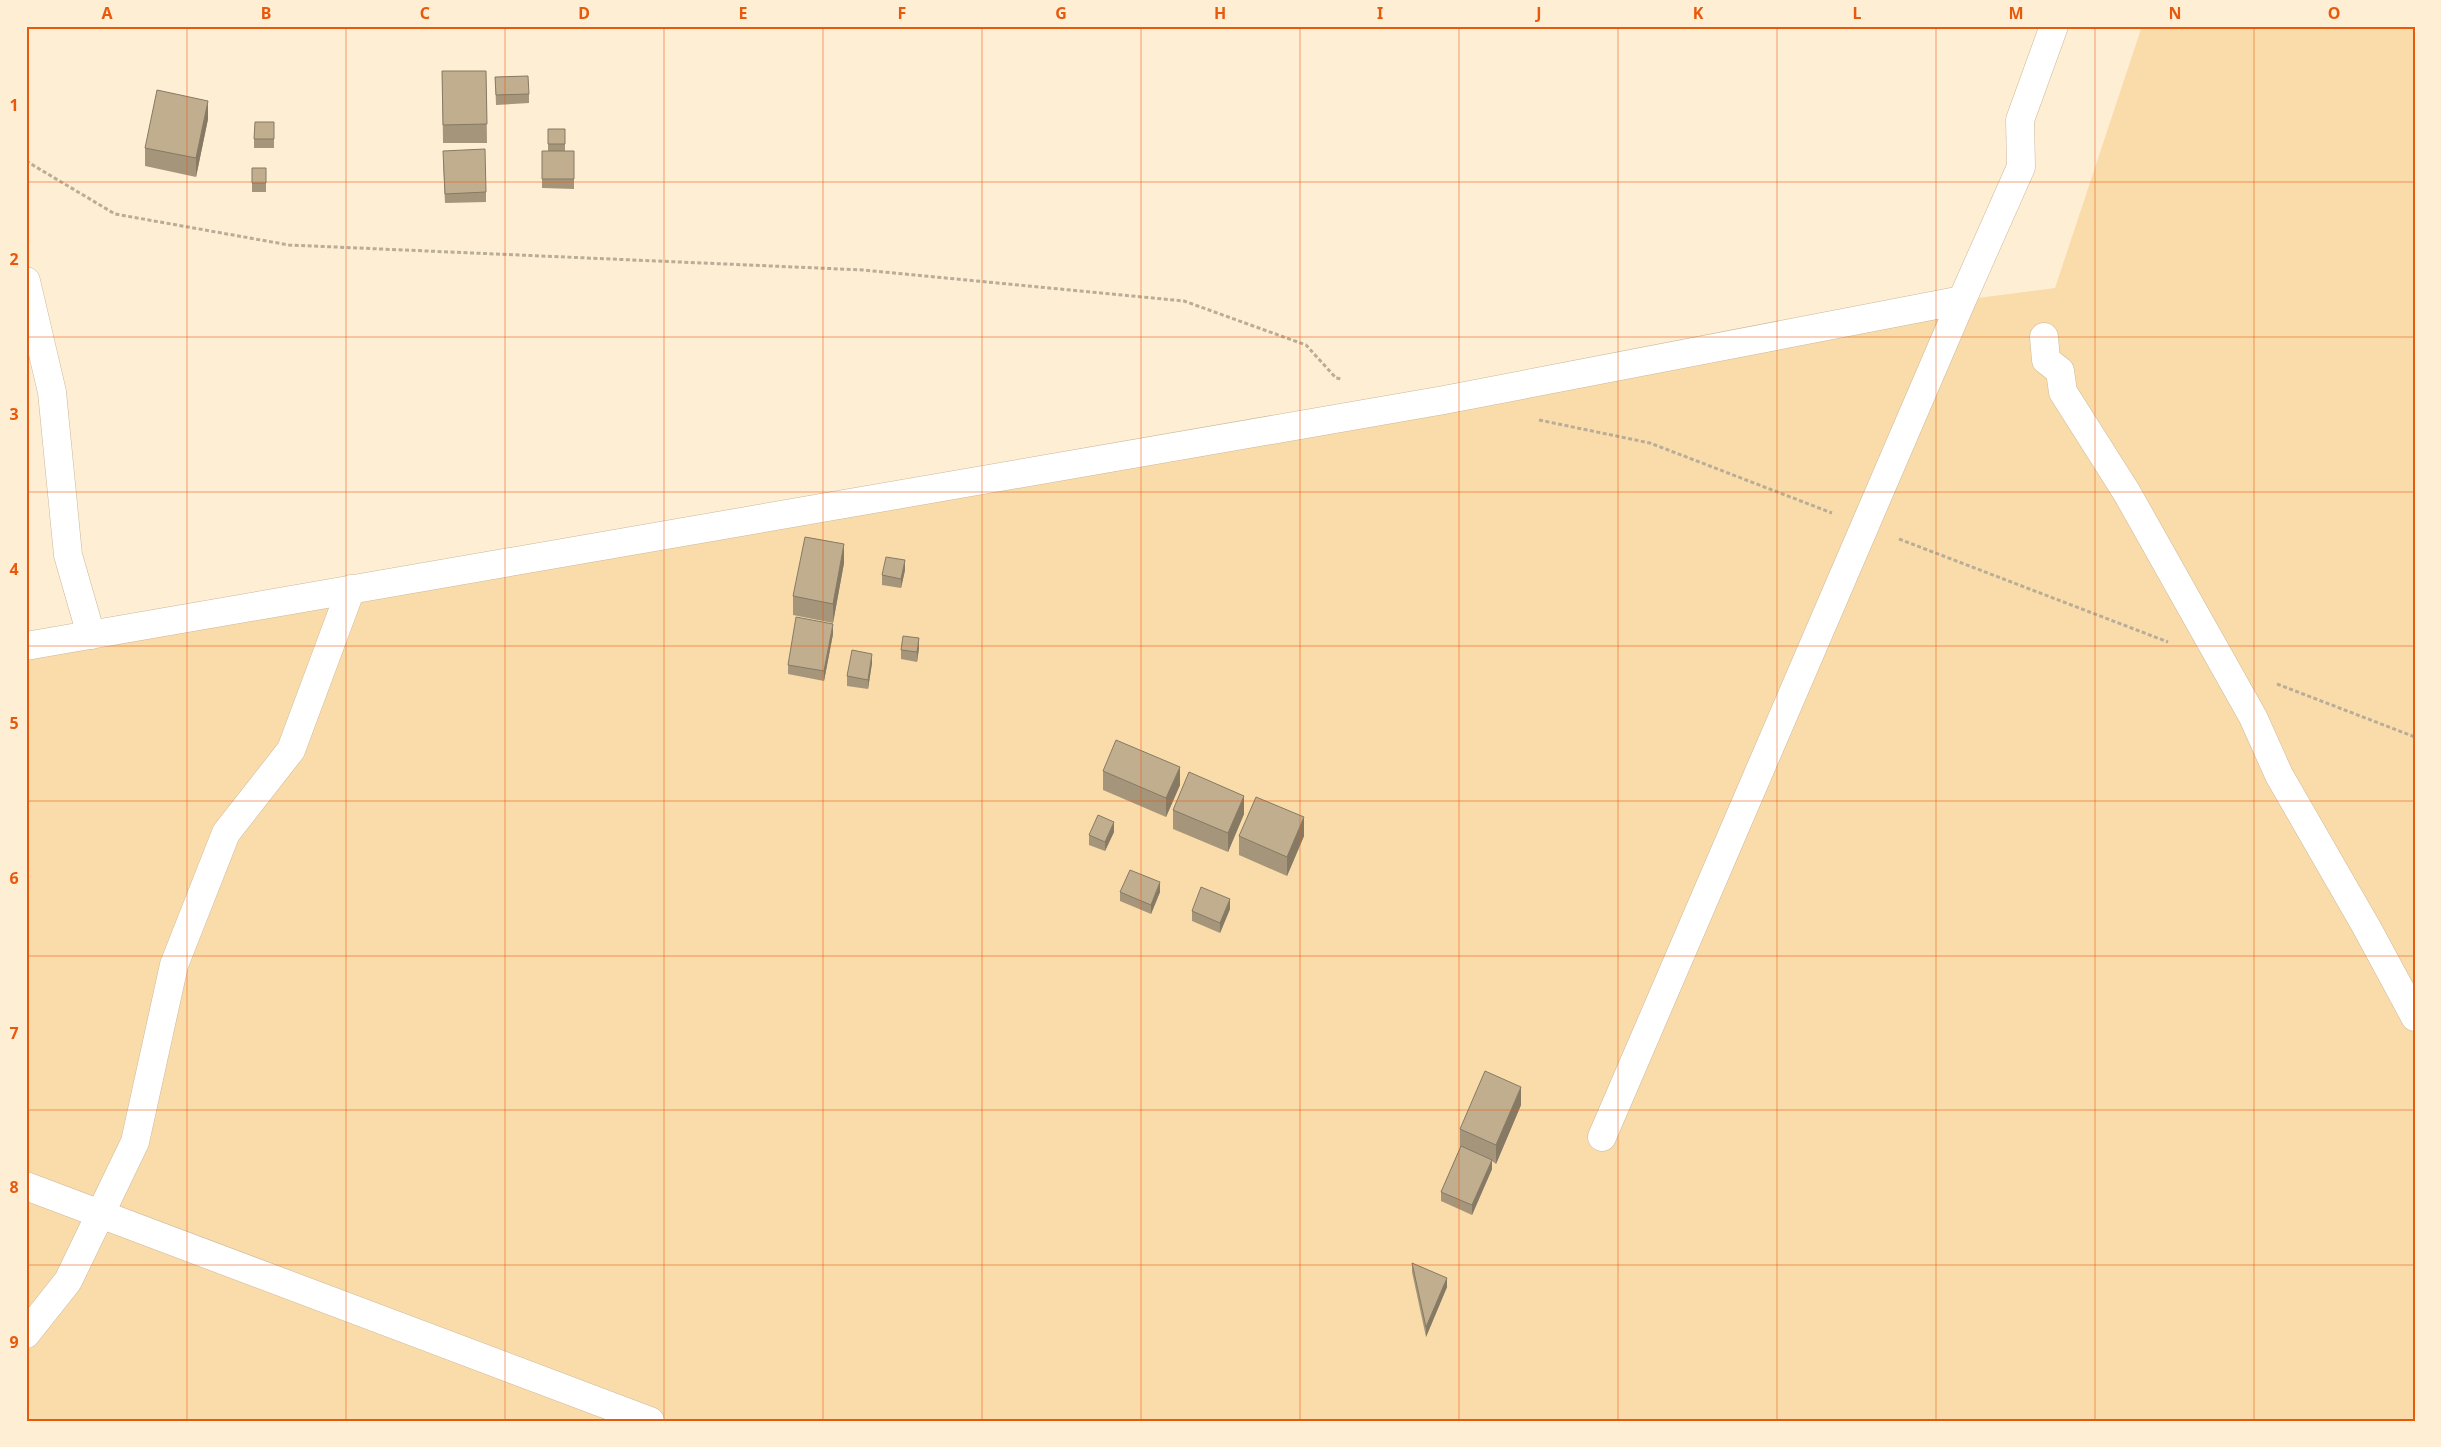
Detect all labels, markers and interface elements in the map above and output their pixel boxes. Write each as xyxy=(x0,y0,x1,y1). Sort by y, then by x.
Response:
text: A xyxy=(101,2,113,24)
text: B xyxy=(261,2,271,24)
text: C xyxy=(420,2,430,24)
text: D xyxy=(578,2,590,24)
text: E xyxy=(739,2,748,24)
text: F xyxy=(898,2,906,24)
text: G xyxy=(1055,2,1067,24)
text: H xyxy=(1214,2,1226,24)
text: I xyxy=(1377,2,1383,24)
text: J xyxy=(1534,2,1542,24)
text: K xyxy=(1693,2,1704,24)
text: L xyxy=(1853,2,1862,24)
text: M xyxy=(2008,2,2024,24)
text: N xyxy=(2168,2,2182,24)
text: O xyxy=(2328,2,2340,24)
text: 1 xyxy=(9,94,19,116)
text: 2 xyxy=(9,248,19,270)
text: 3 xyxy=(9,403,19,425)
text: 4 xyxy=(9,558,19,580)
text: 5 xyxy=(9,712,19,734)
text: 6 xyxy=(9,867,19,889)
text: 7 xyxy=(9,1022,19,1044)
text: 8 xyxy=(9,1176,19,1198)
text: 9 xyxy=(9,1331,19,1353)

